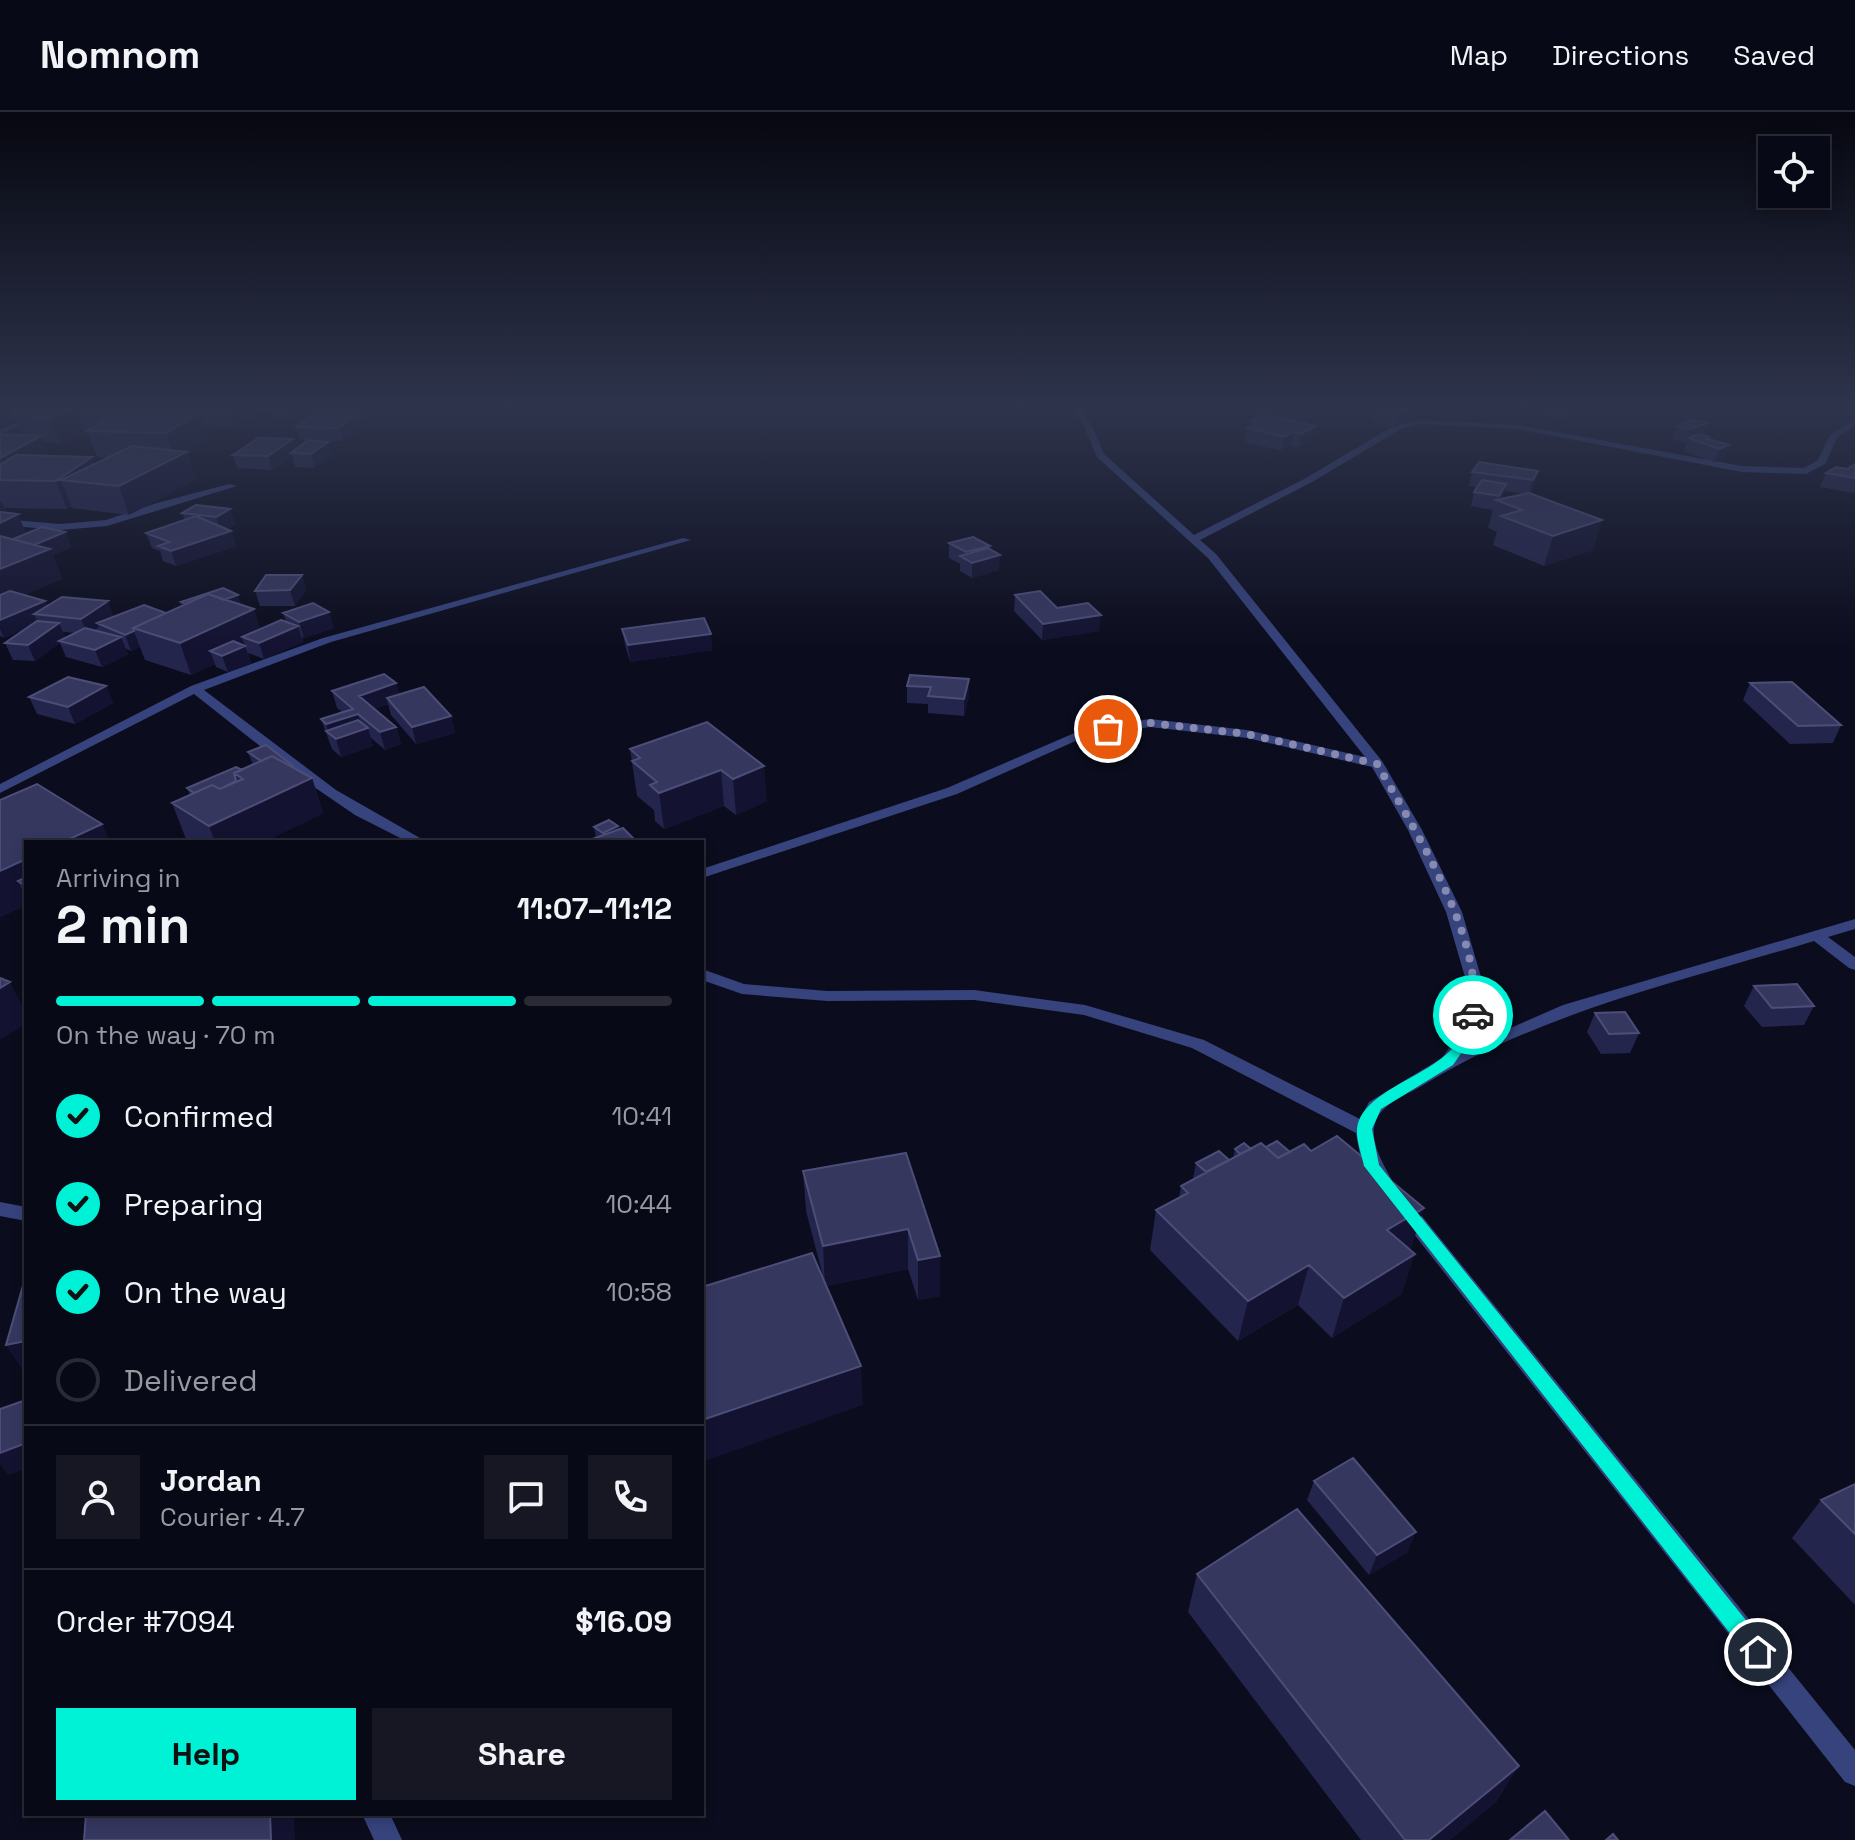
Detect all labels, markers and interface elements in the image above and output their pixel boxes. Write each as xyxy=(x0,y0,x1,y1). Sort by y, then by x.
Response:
text: Nomnom xyxy=(40,31,200,79)
text: Map xyxy=(1450,37,1508,73)
text: Directions xyxy=(1552,37,1689,73)
text: Saved xyxy=(1733,37,1815,73)
map controls xyxy=(1758,136,1830,208)
button: locate xyxy=(1758,136,1830,208)
pin xyxy=(1074,695,1142,763)
icon: bag xyxy=(1086,707,1130,751)
text: Arriving in xyxy=(56,861,180,895)
text: 11:07–11:12 xyxy=(517,889,672,928)
text: 2 min xyxy=(56,892,190,958)
courier xyxy=(1433,975,1513,1055)
icon: car xyxy=(1451,993,1495,1037)
text: On the way · 70 m xyxy=(56,1018,276,1052)
icon: check xyxy=(56,1094,100,1138)
text: Confirmed xyxy=(124,1097,274,1136)
text: 10:41 xyxy=(611,1099,672,1133)
icon: check xyxy=(56,1182,100,1226)
text: Preparing xyxy=(124,1185,263,1224)
text: 10:44 xyxy=(605,1187,672,1221)
icon: check xyxy=(56,1270,100,1314)
text: On the way xyxy=(124,1273,287,1312)
text: 10:58 xyxy=(606,1275,672,1309)
text: Delivered xyxy=(124,1361,258,1400)
button: person xyxy=(56,1455,140,1539)
button: chat xyxy=(484,1455,568,1539)
button: phone xyxy=(588,1455,672,1539)
text: Jordan xyxy=(160,1461,262,1500)
text: Courier · 4.7 xyxy=(160,1500,305,1534)
text: Order #7094 xyxy=(56,1602,235,1641)
text: $16.09 xyxy=(575,1602,672,1641)
pin xyxy=(1724,1618,1792,1686)
icon: home xyxy=(1736,1630,1780,1674)
button: Help xyxy=(56,1708,356,1800)
button: Share xyxy=(372,1708,672,1800)

